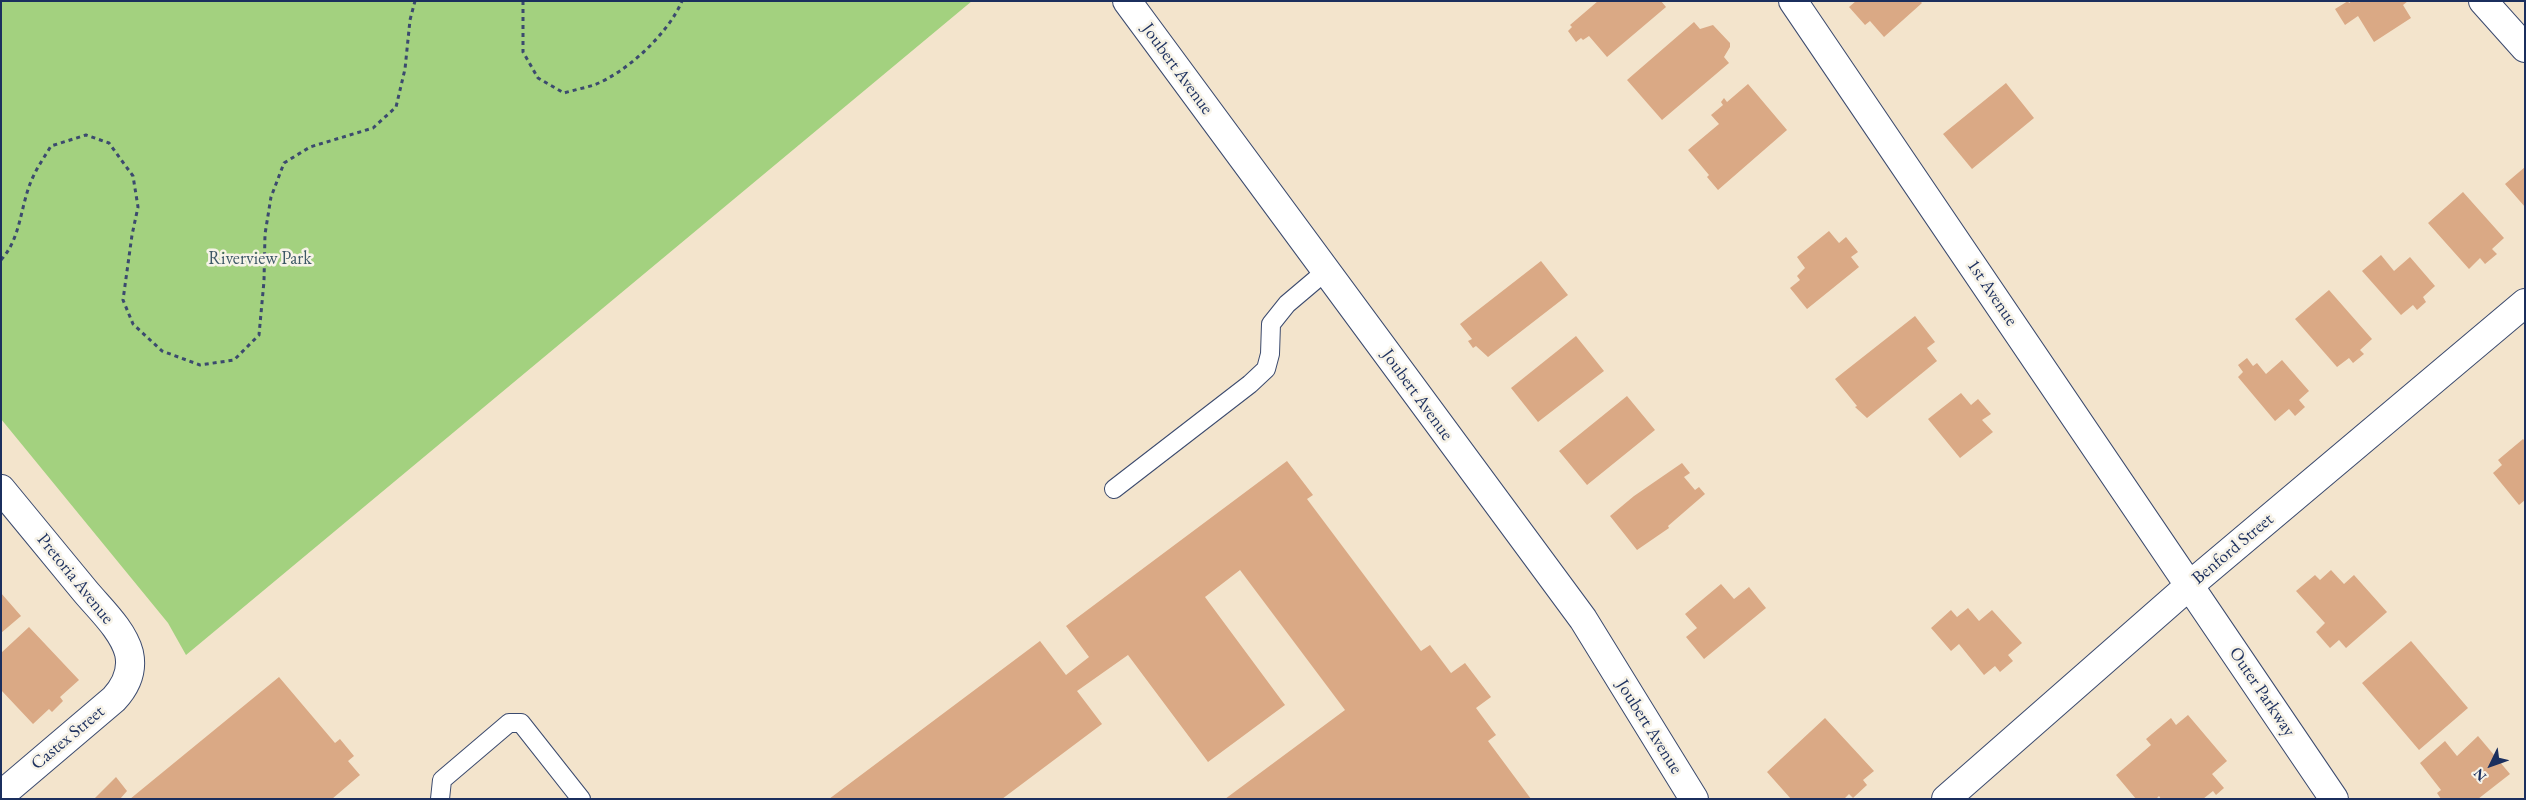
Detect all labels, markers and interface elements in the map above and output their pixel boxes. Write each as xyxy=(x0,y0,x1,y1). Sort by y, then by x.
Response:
street label: Joubert Avenue xyxy=(1137,19,1217,119)
park label: Riverview Park xyxy=(208,248,312,270)
street label: 1st Avenue xyxy=(1962,256,2022,330)
street label: Joubert Avenue xyxy=(1377,345,1457,445)
street label: Benford Street xyxy=(2188,509,2278,589)
street label: Pretoria Avenue xyxy=(32,529,118,629)
street label: Outer Parkway xyxy=(2224,643,2300,741)
street label: Joubert Avenue xyxy=(1611,676,1687,778)
street label: Castex Street xyxy=(27,701,109,775)
north arrow xyxy=(2466,740,2516,790)
text: N xyxy=(2469,765,2490,785)

